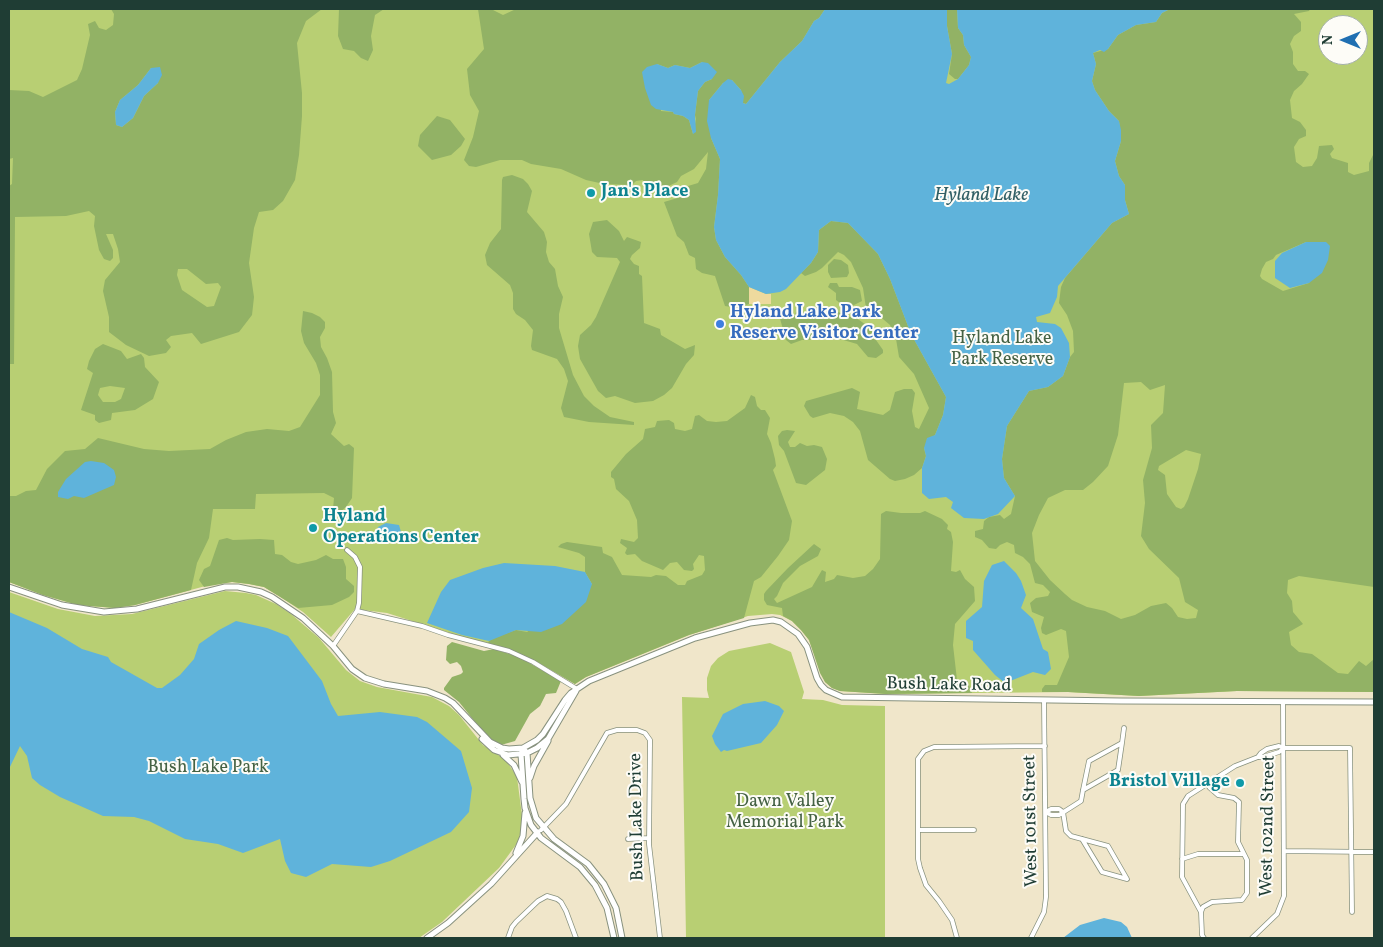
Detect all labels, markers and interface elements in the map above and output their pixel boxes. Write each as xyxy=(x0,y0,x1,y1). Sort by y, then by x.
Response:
north arrow xyxy=(1318,15,1368,65)
text: N xyxy=(1319,35,1338,45)
place label: Jan's Place xyxy=(601,182,688,204)
water label: Hyland Lake xyxy=(934,186,1028,208)
marker: Jan's Place xyxy=(585,187,597,199)
place label: Hyland Lake Park Reserve Visitor Center xyxy=(730,303,919,346)
marker: Hyland Lake Park Reserve Visitor Center xyxy=(714,318,726,330)
park label: Hyland Lake Park Reserve xyxy=(951,329,1053,372)
place label: Hyland Operations Center xyxy=(323,507,479,550)
marker: Hyland Operations Center xyxy=(307,522,319,534)
street label: Bush Lake Road xyxy=(886,674,1012,698)
street label: Bush Lake Drive xyxy=(626,753,650,881)
street label: West 101st Street xyxy=(1020,755,1044,887)
street label: West 102nd Street xyxy=(1257,755,1281,897)
park label: Bush Lake Park xyxy=(148,758,268,780)
place label: Bristol Village xyxy=(1109,772,1230,794)
marker: Bristol Village xyxy=(1234,777,1246,789)
park label: Dawn Valley Memorial Park xyxy=(726,792,844,834)

